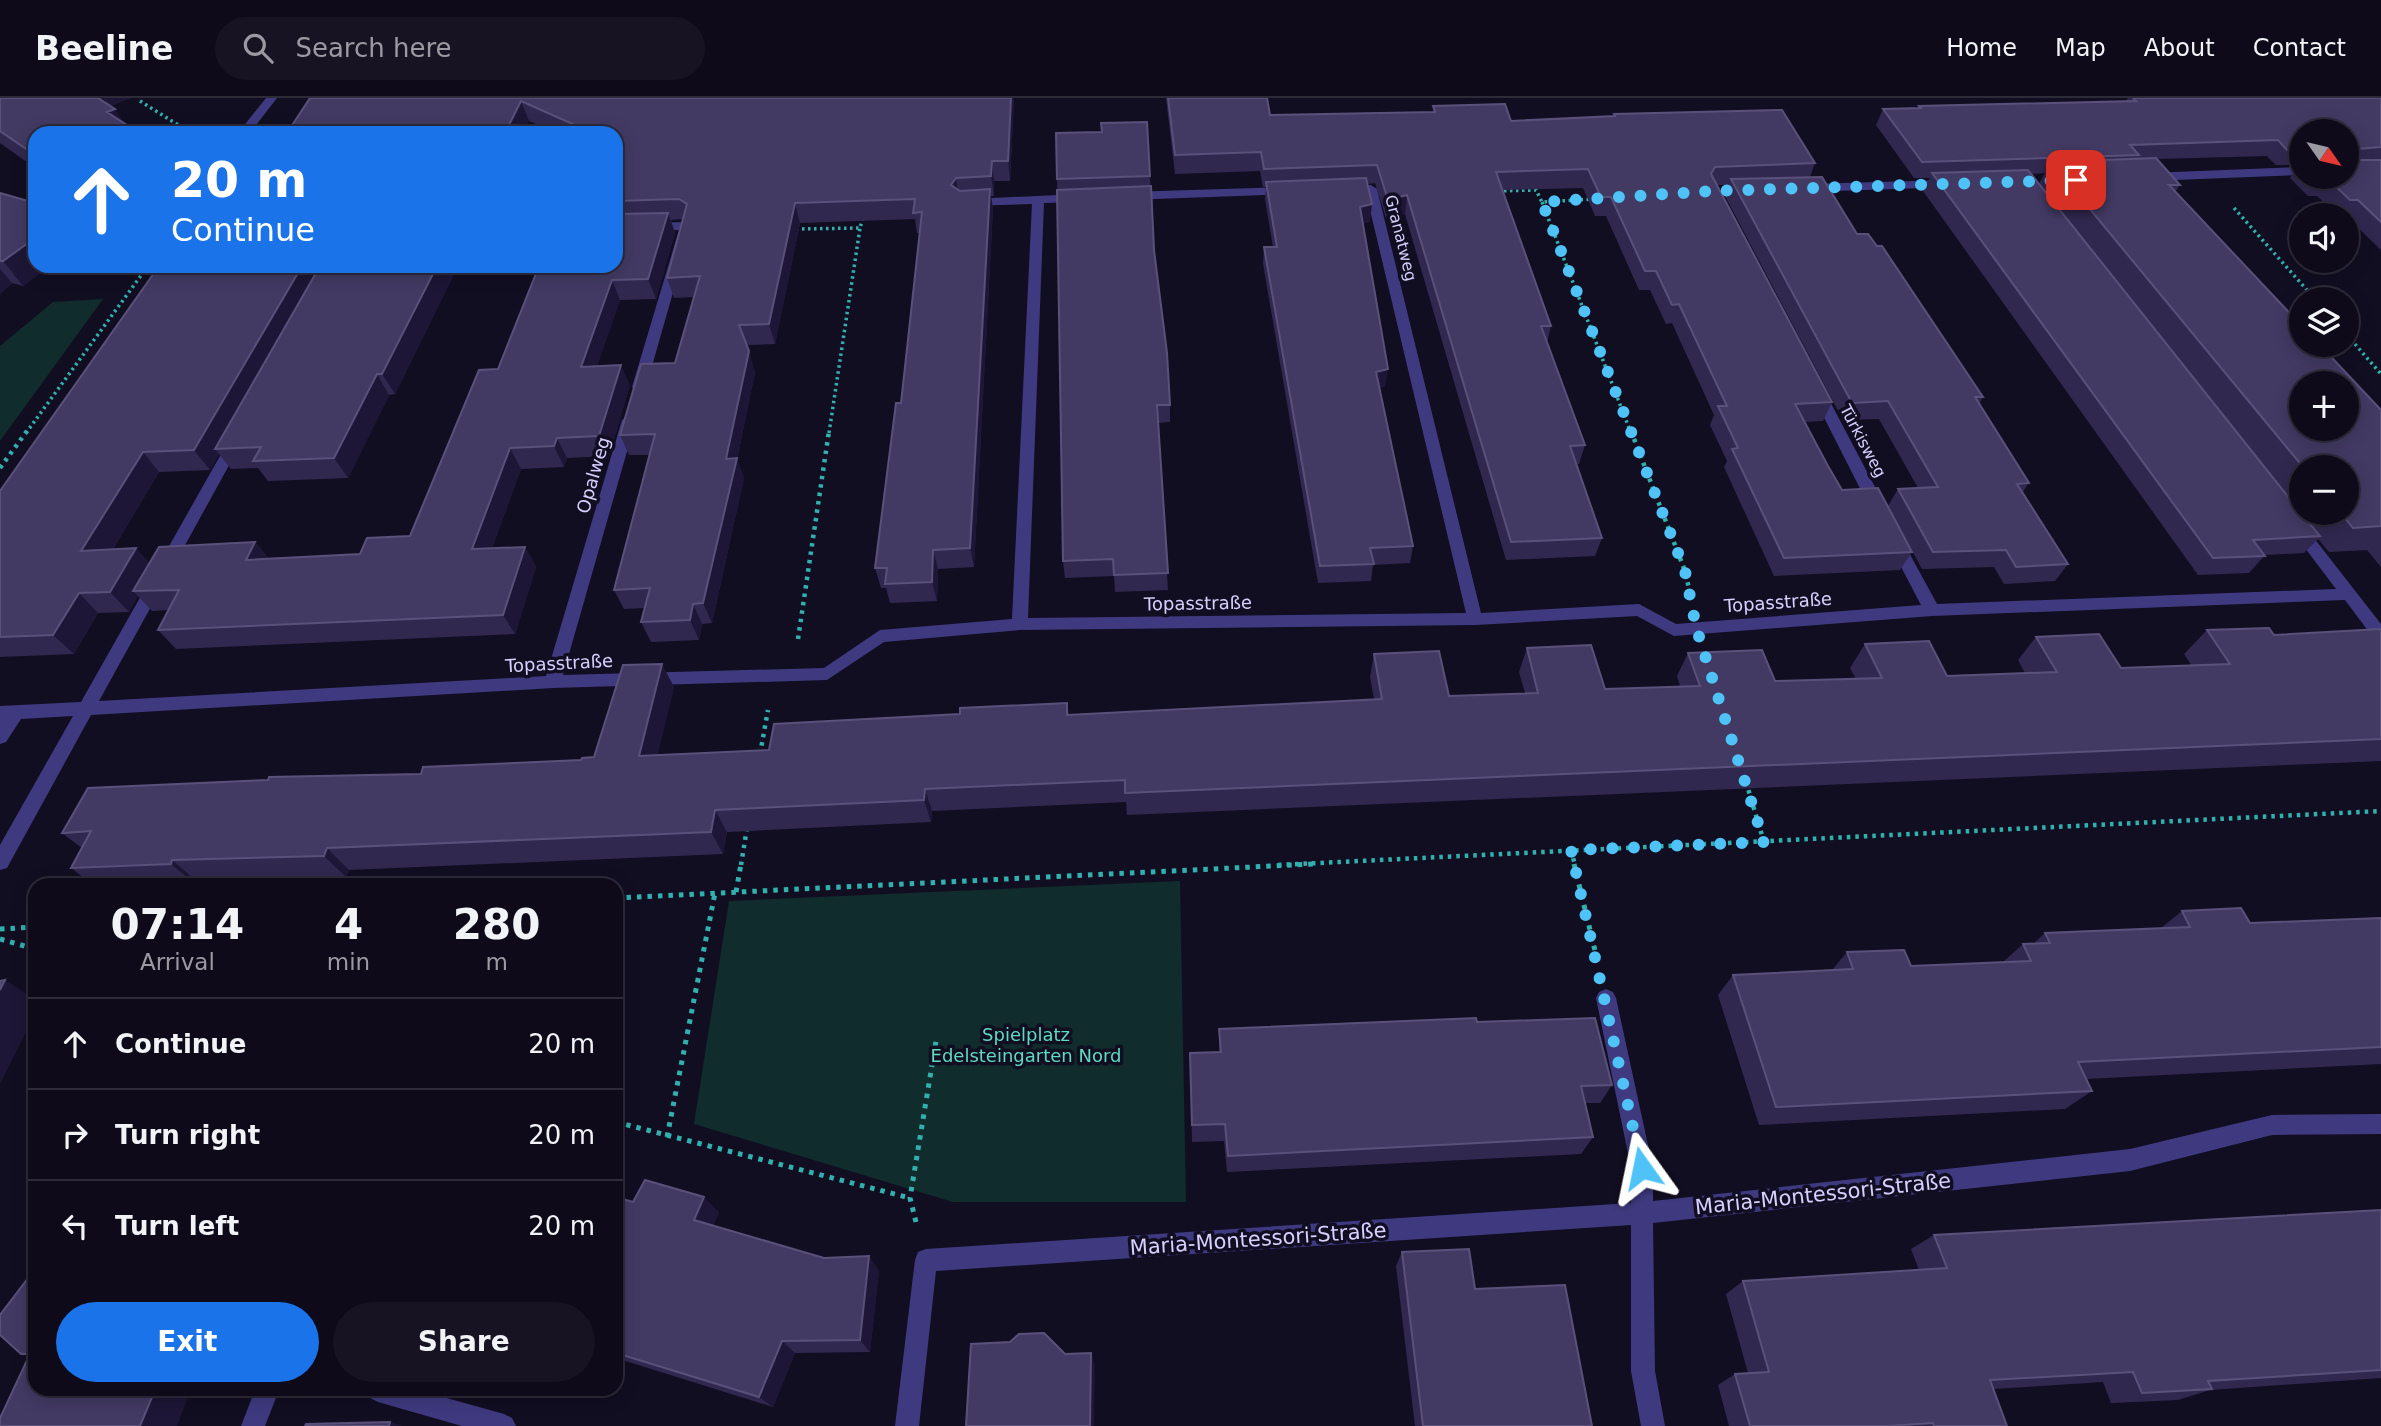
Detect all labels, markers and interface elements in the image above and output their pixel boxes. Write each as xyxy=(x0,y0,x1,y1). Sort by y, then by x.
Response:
search box xyxy=(215,17,705,80)
text: Beeline xyxy=(35,29,173,68)
icon: search xyxy=(239,29,277,67)
text: Search here xyxy=(295,33,452,63)
text: Home xyxy=(1946,34,2017,62)
text: Map xyxy=(2055,34,2106,62)
text: About xyxy=(2144,34,2215,62)
text: Contact xyxy=(2253,34,2346,62)
north arrow xyxy=(2289,119,2359,189)
map controls xyxy=(2289,119,2359,525)
pin xyxy=(2046,150,2106,210)
text: 20 m xyxy=(171,152,307,209)
icon: ahead xyxy=(56,154,147,245)
icon: arrive xyxy=(2057,161,2095,199)
street label: Granatweg xyxy=(1381,193,1421,283)
button: sound xyxy=(2289,203,2359,273)
text: Continue xyxy=(171,211,315,249)
button: layers xyxy=(2289,287,2359,357)
button: + xyxy=(2289,371,2359,441)
street label: Türkisweg xyxy=(1835,401,1890,481)
street label: Opalweg xyxy=(572,434,614,516)
button: − xyxy=(2289,455,2359,525)
street label: Topasstraße xyxy=(1722,588,1833,616)
street label: Topasstraße xyxy=(1143,592,1252,614)
street label: Topasstraße xyxy=(503,650,614,676)
text: 07:14 xyxy=(111,900,244,949)
text: 4 xyxy=(334,900,363,949)
text: 280 xyxy=(453,900,540,949)
text: Arrival xyxy=(140,949,215,975)
text: min xyxy=(327,949,370,975)
text: m xyxy=(485,949,508,975)
park label: Spielplatz Edelsteingarten Nord xyxy=(931,1024,1121,1066)
icon: ahead xyxy=(56,1025,94,1063)
text: Continue xyxy=(115,1029,246,1059)
text: 20 m xyxy=(528,1029,595,1059)
icon: right xyxy=(56,1116,94,1154)
text: Turn right xyxy=(115,1120,260,1150)
text: 20 m xyxy=(528,1120,595,1150)
position arrow xyxy=(1605,1131,1679,1205)
street label: Maria-Montessori-Straße xyxy=(1694,1169,1952,1219)
icon: left xyxy=(56,1207,94,1245)
text: Turn left xyxy=(115,1211,239,1241)
text: 20 m xyxy=(528,1211,595,1241)
street label: Maria-Montessori-Straße xyxy=(1129,1218,1387,1260)
button: Exit xyxy=(56,1302,319,1382)
button: Share xyxy=(333,1302,595,1382)

